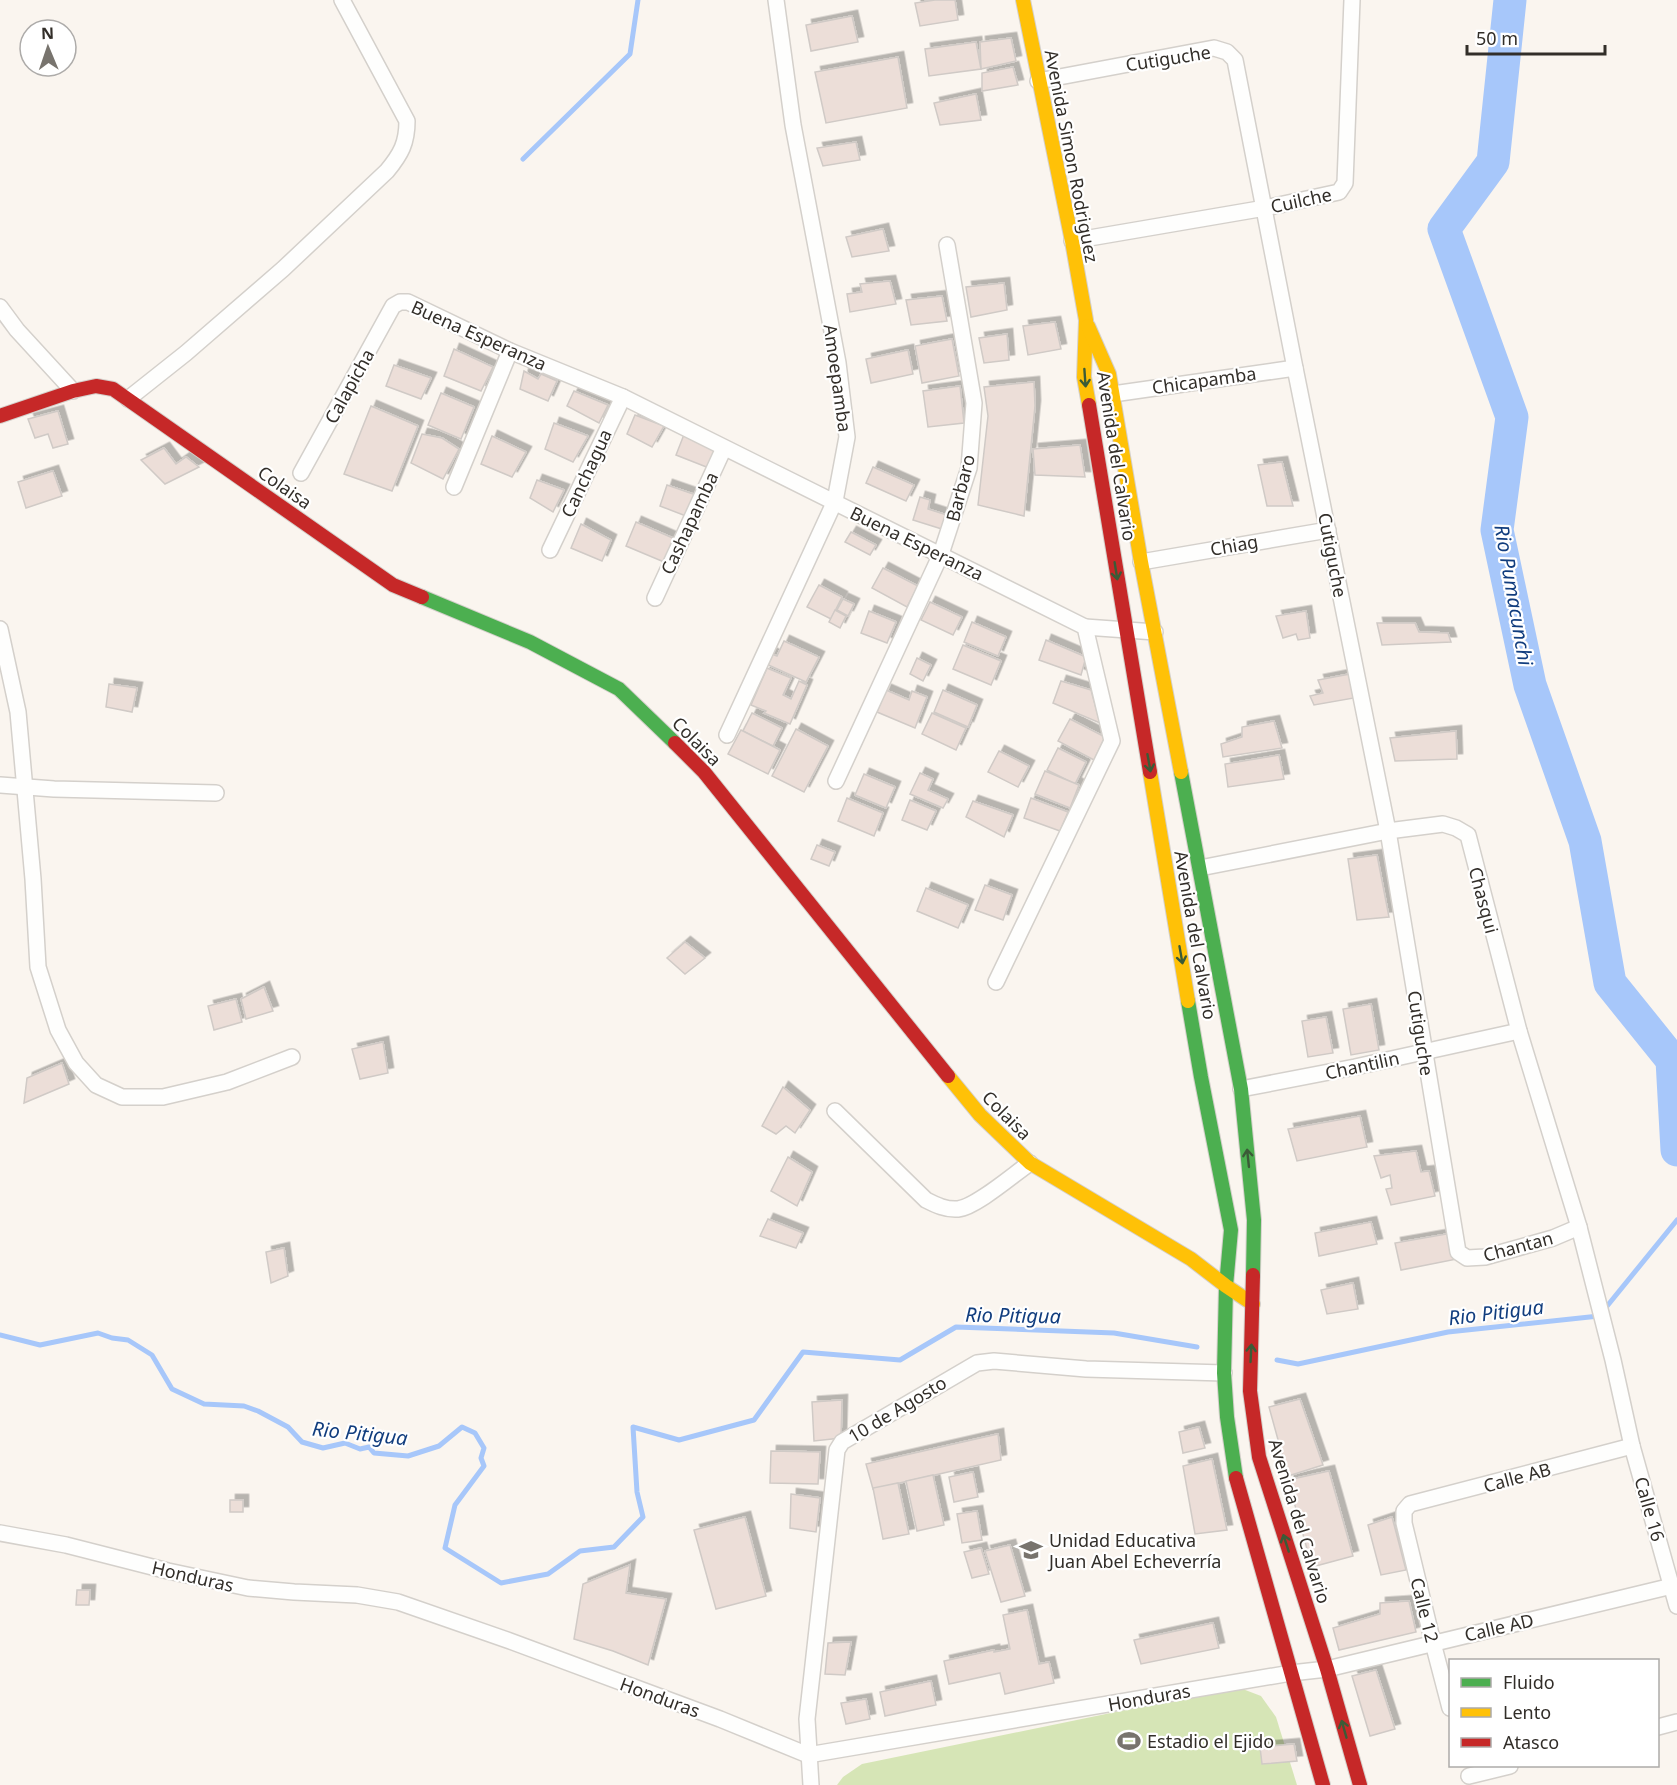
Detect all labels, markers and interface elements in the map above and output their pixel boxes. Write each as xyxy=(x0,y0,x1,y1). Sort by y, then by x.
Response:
north arrow xyxy=(18,18,78,78)
scale bar xyxy=(1467,18,1605,56)
text: N xyxy=(41,22,54,44)
text: 50 m xyxy=(1476,26,1518,50)
street label: Cutiguche xyxy=(1124,39,1212,77)
street label: Avenida Simon Rodriguez xyxy=(1040,48,1104,264)
street label: Cuilche xyxy=(1268,182,1334,218)
street label: Buena Esperanza xyxy=(408,294,550,376)
street label: Amoepamba xyxy=(819,323,857,433)
street label: Calapicha xyxy=(319,344,379,428)
street label: Chicapamba xyxy=(1150,361,1258,399)
one-way arrow xyxy=(1080,368,1091,388)
street label: Avenida del Calvario xyxy=(1092,370,1142,542)
street label: Canchagua xyxy=(555,425,617,521)
street label: Barbaro xyxy=(940,452,980,524)
street label: Colaisa xyxy=(253,460,317,514)
street label: Cashapamba xyxy=(655,468,723,578)
street label: Buena Esperanza xyxy=(846,500,988,586)
street label: Cutiguche xyxy=(1313,511,1353,599)
water label: Rio Pumacunchi xyxy=(1488,522,1540,669)
street label: Chiag xyxy=(1208,529,1260,561)
one-way arrow xyxy=(1111,560,1122,580)
street label: Colaisa xyxy=(667,711,727,771)
one-way arrow xyxy=(1143,753,1154,773)
street label: Avenida del Calvario xyxy=(1169,849,1223,1021)
street label: Chasqui xyxy=(1464,864,1504,936)
one-way arrow xyxy=(1176,945,1187,965)
street label: Cutiguche xyxy=(1402,989,1440,1077)
street label: Chantilin xyxy=(1323,1045,1401,1085)
street label: Colaisa xyxy=(977,1085,1037,1145)
one-way arrow xyxy=(1242,1148,1253,1168)
street label: Chantan xyxy=(1480,1225,1556,1267)
water label: Rio Pitigua xyxy=(1447,1293,1545,1331)
water label: Rio Pitigua xyxy=(965,1301,1061,1329)
one-way arrow xyxy=(1246,1343,1257,1363)
street label: 10 de Agosto xyxy=(843,1370,951,1448)
water label: Rio Pitigua xyxy=(311,1415,409,1451)
street label: Avenida del Calvario xyxy=(1263,1436,1337,1606)
street label: Calle AB xyxy=(1481,1457,1553,1497)
street label: Calle 16 xyxy=(1629,1474,1671,1544)
place label: Unidad Educativa Juan Abel Echeverría xyxy=(1047,1528,1221,1573)
one-way arrow xyxy=(1280,1534,1291,1553)
school or university icon: Unidad Educativa Juan Abel Echeverría xyxy=(1018,1537,1044,1563)
street label: Honduras xyxy=(150,1555,236,1597)
street label: Calle 12 xyxy=(1405,1575,1445,1645)
street label: Calle AD xyxy=(1462,1607,1536,1647)
legend xyxy=(1449,1659,1659,1767)
text: Fluido xyxy=(1503,1670,1555,1694)
street label: Honduras xyxy=(617,1671,703,1723)
street label: Honduras xyxy=(1106,1678,1192,1716)
text: Lento xyxy=(1503,1700,1551,1724)
one-way arrow xyxy=(1338,1720,1349,1739)
sports icon: Estadio el Ejido xyxy=(1116,1728,1142,1754)
place label: Estadio el Ejido xyxy=(1147,1729,1274,1753)
text: Atasco xyxy=(1503,1730,1559,1754)

